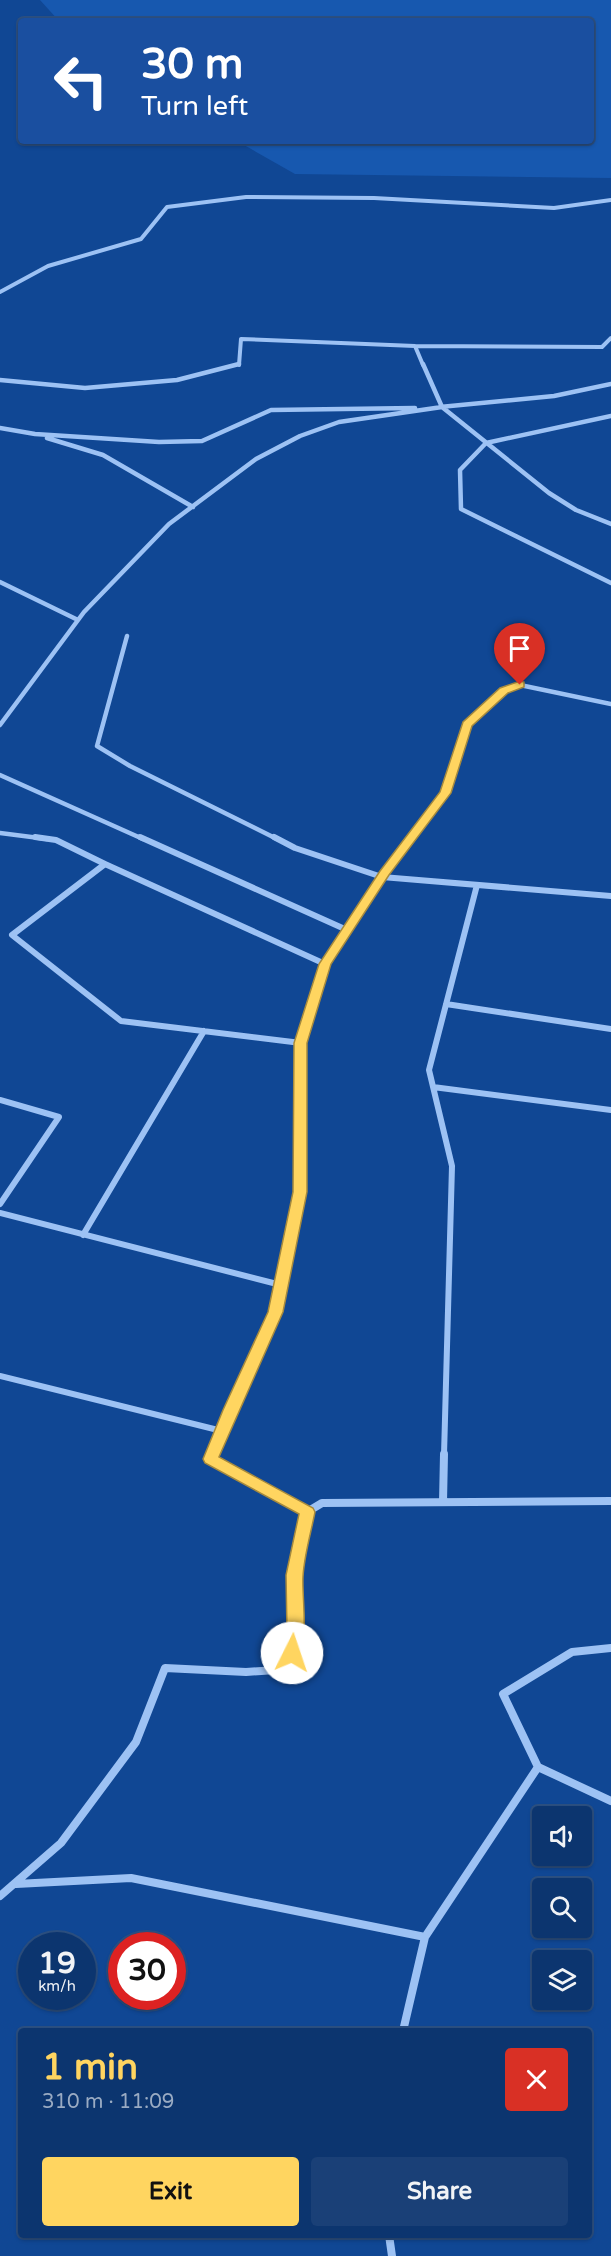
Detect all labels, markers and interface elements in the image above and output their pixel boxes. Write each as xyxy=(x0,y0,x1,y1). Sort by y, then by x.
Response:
text: 30 m xyxy=(141,39,243,90)
icon: left xyxy=(42,42,120,120)
text: Turn left xyxy=(141,90,248,123)
pin xyxy=(494,623,545,685)
icon: arrive xyxy=(503,632,536,665)
position arrow xyxy=(260,1621,324,1685)
map controls xyxy=(532,1806,592,2010)
button: sound xyxy=(532,1806,592,1866)
button: search xyxy=(532,1878,592,1938)
speed limit sign: 30 xyxy=(108,1932,186,2010)
text: 19 xyxy=(38,1945,76,1982)
button: layers xyxy=(532,1950,592,2010)
text: km/h xyxy=(38,1977,76,1995)
text: 1 min xyxy=(42,2046,138,2089)
button: close xyxy=(505,2048,568,2111)
text: 310 m · 11:09 xyxy=(42,2090,174,2114)
button: Exit xyxy=(42,2157,299,2226)
button: Share xyxy=(311,2157,568,2226)

